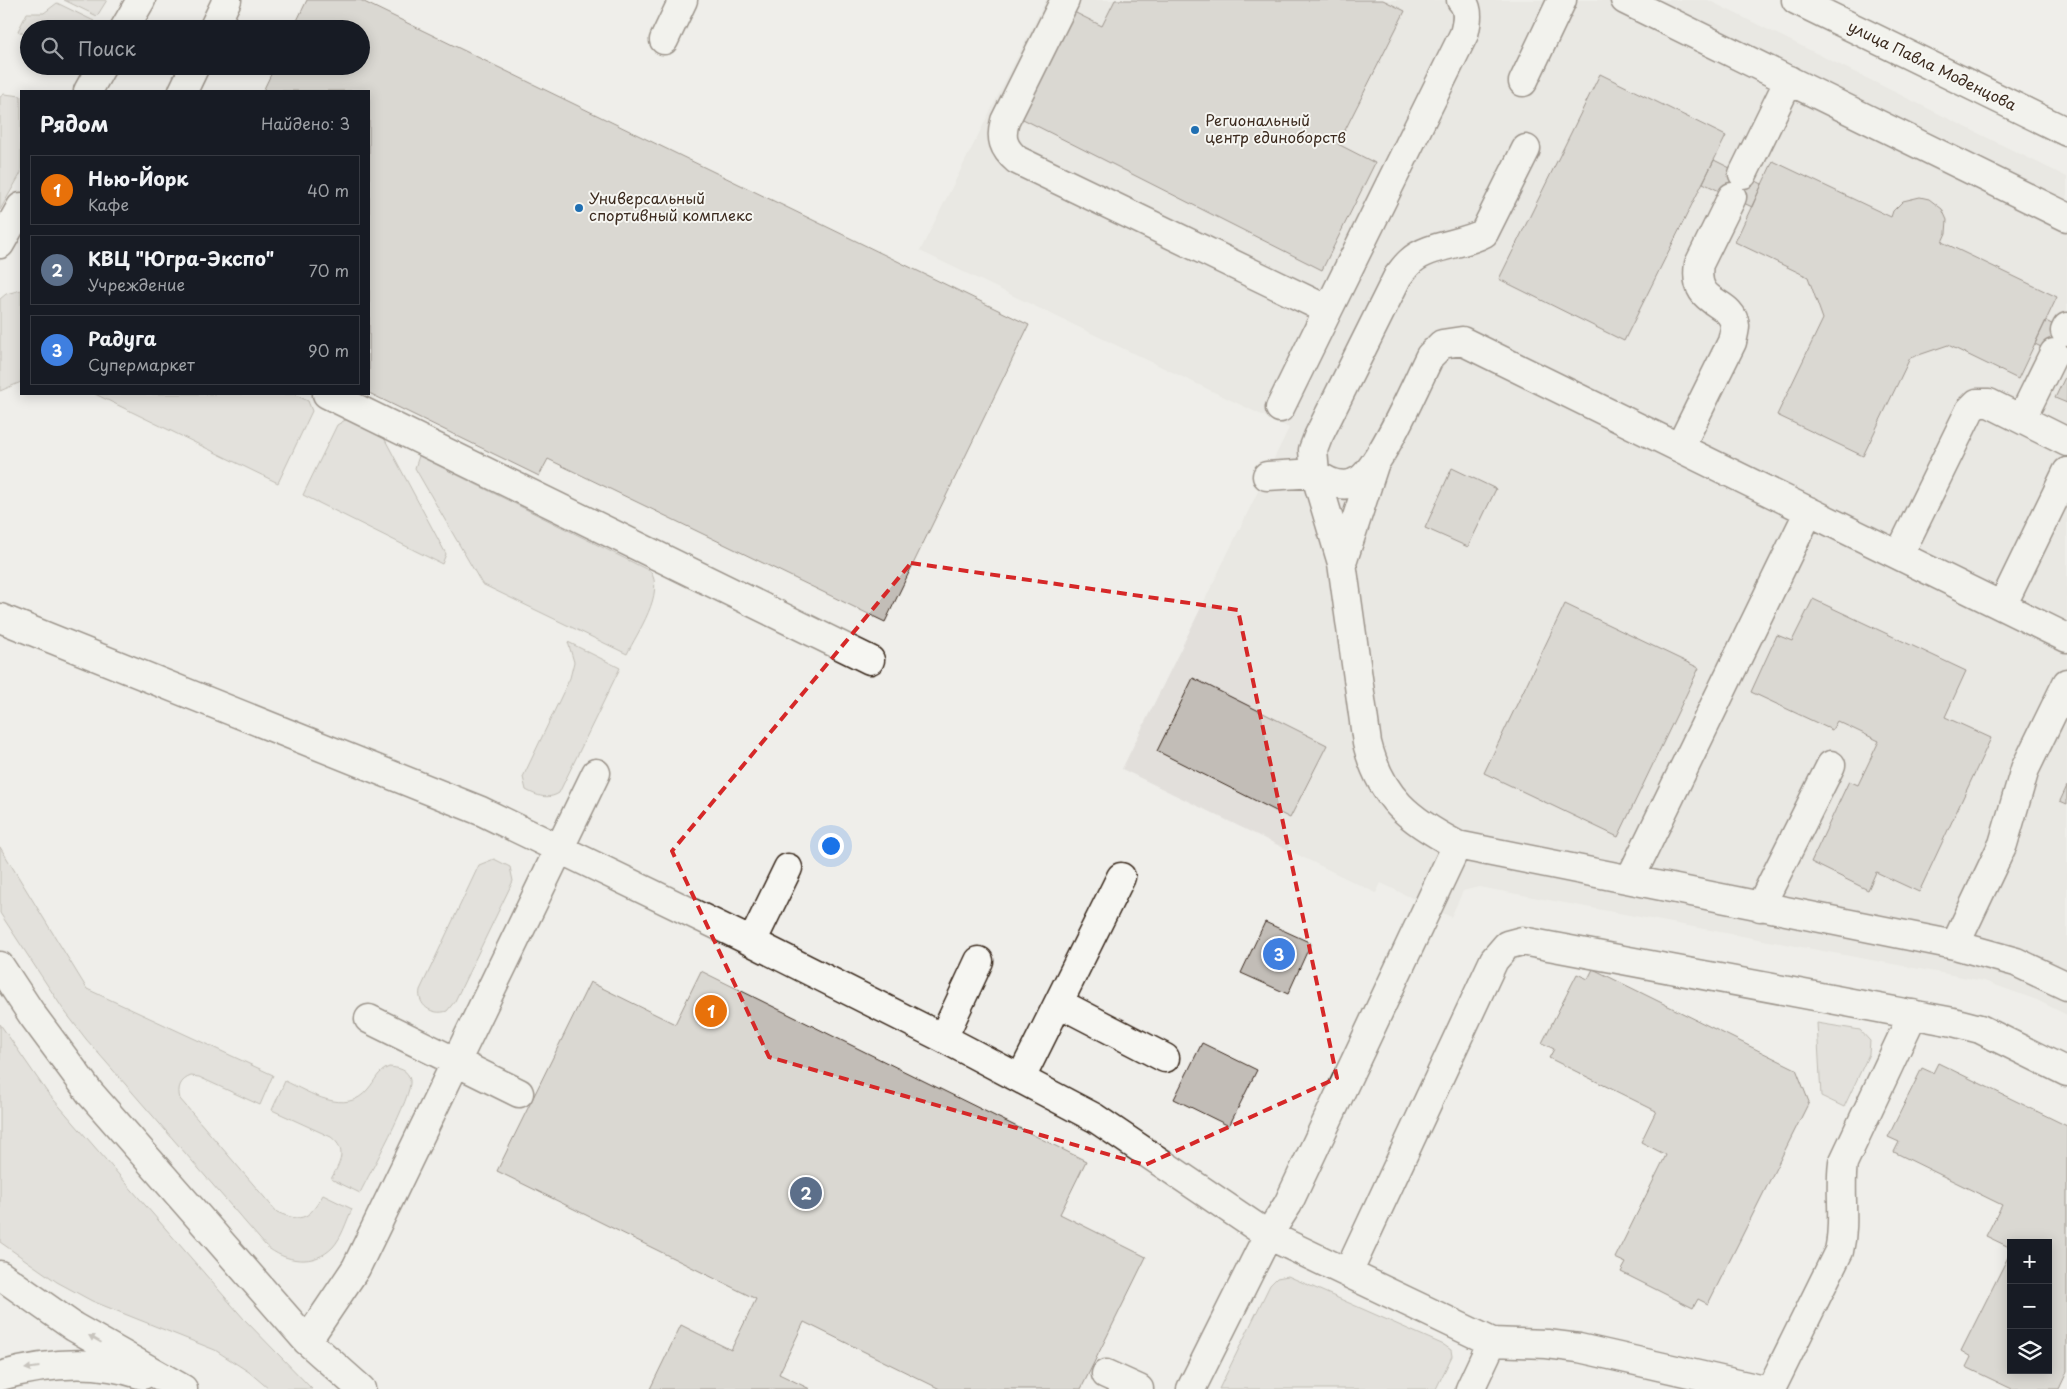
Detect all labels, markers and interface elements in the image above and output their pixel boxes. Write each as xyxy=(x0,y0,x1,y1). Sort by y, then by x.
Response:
street label: улица Павла Моденцова xyxy=(1845,14,2021,116)
search box xyxy=(20,20,370,75)
icon: search xyxy=(38,34,66,62)
text: Поиск xyxy=(78,34,136,62)
text: Рядом xyxy=(40,107,108,139)
place label: Региональный центр единоборств xyxy=(1205,108,1346,148)
text: Найдено: 3 xyxy=(261,111,350,135)
marker: Региональный центр единоборств xyxy=(1189,124,1201,136)
text: Нью-Йорк xyxy=(88,164,188,192)
text: 1 xyxy=(53,178,61,202)
text: 40 m xyxy=(307,178,349,202)
place label: Универсальный спортивный комплекс xyxy=(589,186,753,226)
text: Кафе xyxy=(88,192,129,216)
marker: Универсальный спортивный комплекс xyxy=(573,202,585,214)
text: КВЦ "Югра-Экспо" xyxy=(88,244,274,272)
text: 2 xyxy=(51,258,63,282)
text: 70 m xyxy=(309,258,349,282)
text: Учреждение xyxy=(88,272,185,296)
text: Радуга xyxy=(88,324,157,352)
text: 3 xyxy=(52,338,62,362)
text: 90 m xyxy=(308,338,349,362)
text: Супермаркет xyxy=(88,352,195,376)
your location xyxy=(818,833,844,859)
pin: 3 xyxy=(1263,935,1295,973)
pin: 1 xyxy=(695,992,727,1030)
pin: 2 xyxy=(790,1174,822,1212)
map controls xyxy=(2007,1239,2052,1374)
button: + xyxy=(2007,1239,2052,1284)
button: − xyxy=(2007,1284,2052,1329)
button: layers xyxy=(2007,1329,2052,1374)
one-way arrow xyxy=(88,1334,101,1343)
one-way arrow xyxy=(24,1364,40,1372)

